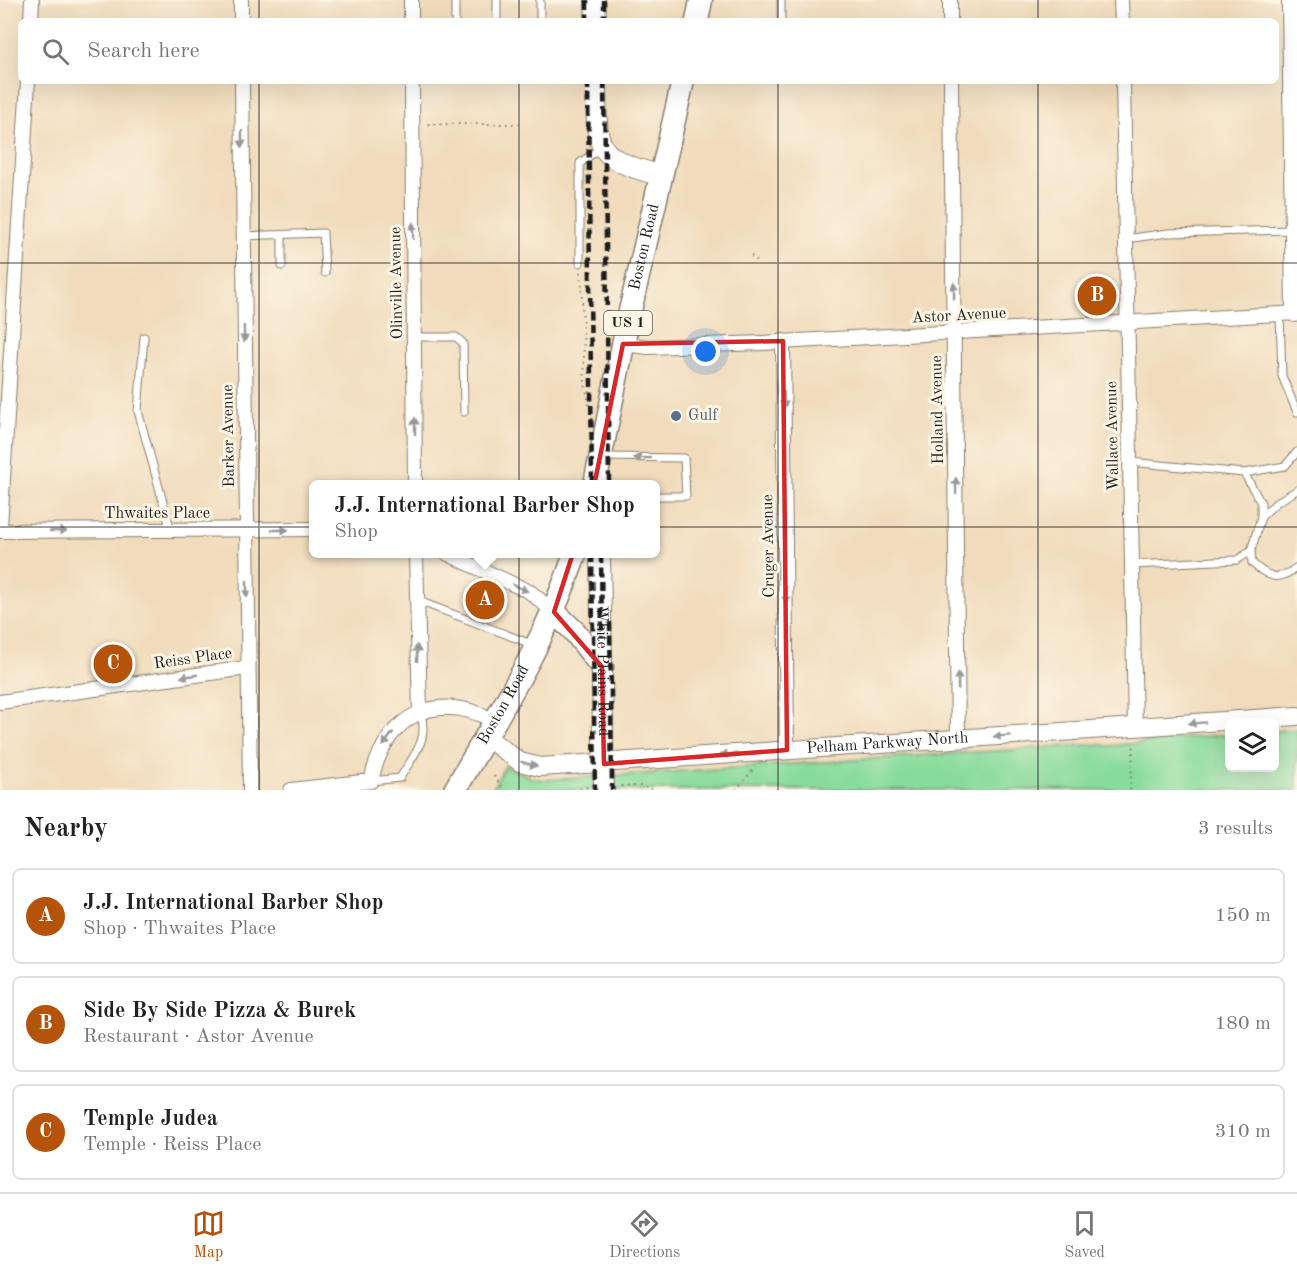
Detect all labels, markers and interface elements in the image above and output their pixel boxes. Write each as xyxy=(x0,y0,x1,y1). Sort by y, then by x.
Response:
search box xyxy=(18,18,1279,84)
icon: search xyxy=(39,35,72,68)
text: Search here xyxy=(87,40,200,62)
one-way arrow xyxy=(237,130,247,149)
street label: Boston Road xyxy=(627,202,662,292)
one-way arrow xyxy=(408,222,418,241)
street label: Olinville Avenue xyxy=(388,227,406,339)
pin: B xyxy=(1078,274,1116,318)
one-way arrow xyxy=(949,281,958,300)
street label: Astor Avenue xyxy=(911,306,1007,326)
road number: US 1 xyxy=(604,311,652,335)
one-way arrow xyxy=(239,325,249,344)
your location xyxy=(691,337,720,366)
street label: Holland Avenue xyxy=(929,355,947,465)
street label: Wallace Avenue xyxy=(1104,381,1122,491)
street label: Barker Avenue xyxy=(220,384,238,488)
one-way arrow xyxy=(779,390,788,409)
place label: Gulf xyxy=(688,408,718,424)
marker: Gulf xyxy=(669,409,683,423)
one-way arrow xyxy=(410,417,420,436)
one-way arrow xyxy=(632,453,651,463)
one-way arrow xyxy=(951,476,961,495)
popup xyxy=(309,480,660,558)
street label: Cruger Avenue xyxy=(760,494,778,598)
text: J.J. International Barber Shop xyxy=(334,495,635,517)
street label: Thwaites Place xyxy=(104,506,210,522)
text: Shop xyxy=(334,522,378,542)
one-way arrow xyxy=(271,525,290,535)
one-way arrow xyxy=(49,526,68,536)
pin: A xyxy=(466,578,504,622)
one-way arrow xyxy=(242,580,252,599)
one-way arrow xyxy=(511,583,528,592)
one-way arrow xyxy=(781,585,790,604)
street label: White Plains Road xyxy=(593,605,611,737)
pin: C xyxy=(94,642,132,686)
one-way arrow xyxy=(412,644,422,663)
street label: Reiss Place xyxy=(153,646,233,672)
street label: Boston Road xyxy=(475,663,533,747)
one-way arrow xyxy=(953,671,963,690)
one-way arrow xyxy=(180,672,199,681)
one-way arrow xyxy=(1187,718,1206,728)
map controls xyxy=(1225,718,1279,772)
button: layers xyxy=(1225,718,1279,772)
street label: Pelham Parkway North xyxy=(806,730,969,757)
one-way arrow xyxy=(382,731,394,747)
one-way arrow xyxy=(993,732,1012,741)
one-way arrow xyxy=(719,749,738,759)
one-way arrow xyxy=(520,760,538,770)
text: Nearby xyxy=(24,816,108,842)
text: 3 results xyxy=(1198,819,1273,839)
text: J.J. International Barber Shop xyxy=(83,892,384,914)
text: A xyxy=(38,906,53,926)
text: 150 m xyxy=(1215,906,1271,926)
text: Shop · Thwaites Place xyxy=(83,919,276,939)
text: Side By Side Pizza & Burek xyxy=(83,1000,356,1022)
text: B xyxy=(38,1014,53,1034)
text: 180 m xyxy=(1215,1014,1271,1034)
text: Restaurant · Astor Avenue xyxy=(83,1027,314,1047)
text: Temple Judea xyxy=(83,1108,218,1130)
text: C xyxy=(39,1122,52,1142)
text: 310 m xyxy=(1215,1122,1271,1142)
text: Temple · Reiss Place xyxy=(83,1135,261,1155)
tab: Map xyxy=(192,1207,225,1263)
tab: Directions xyxy=(609,1207,680,1263)
tab: Saved xyxy=(1064,1207,1105,1263)

